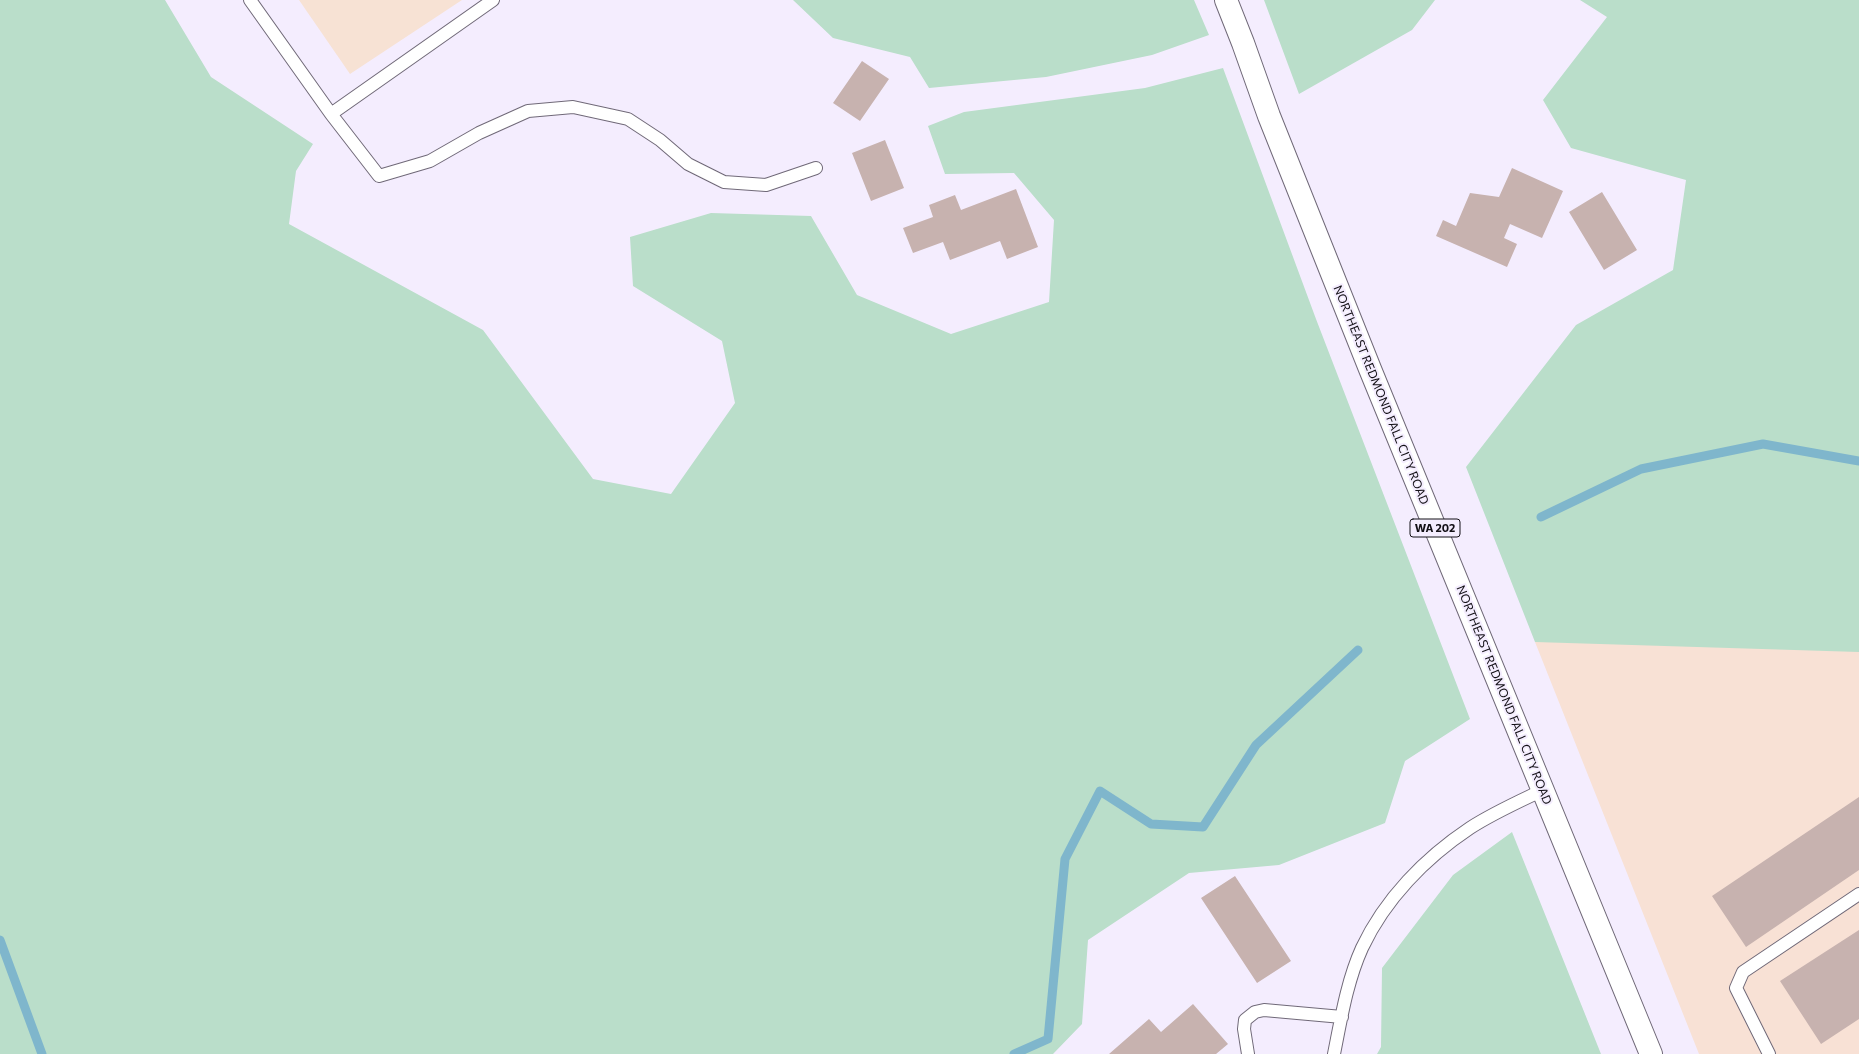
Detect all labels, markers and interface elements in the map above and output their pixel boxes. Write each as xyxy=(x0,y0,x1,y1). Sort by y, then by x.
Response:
street label: NORTHEAST REDMOND FALL CITY ROAD xyxy=(1330,283,1432,507)
road number: WA 202 xyxy=(1410,519,1460,537)
street label: NORTHEAST REDMOND FALL CITY ROAD xyxy=(1453,583,1555,807)

